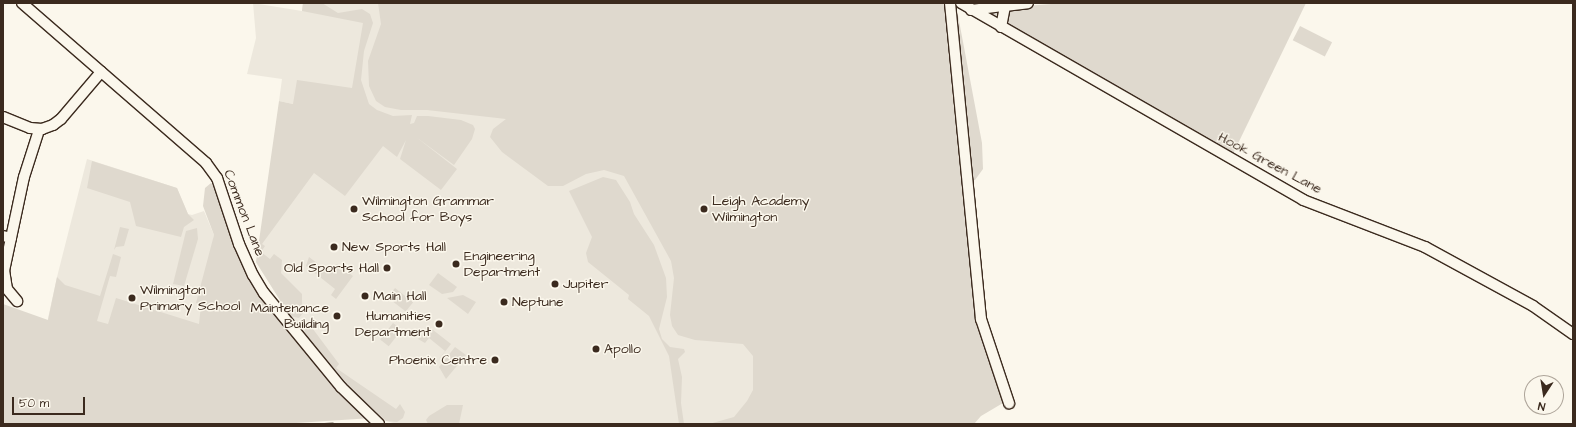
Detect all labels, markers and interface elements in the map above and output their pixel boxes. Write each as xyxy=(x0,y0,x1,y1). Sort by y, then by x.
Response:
street label: Hook Green Lane xyxy=(1215,129,1325,197)
street label: Common Lane xyxy=(220,167,268,259)
place label: Wilmington Grammar School for Boys xyxy=(362,193,494,226)
place label: Leigh Academy Wilmington xyxy=(712,193,809,226)
marker: Wilmington Grammar School for Boys xyxy=(349,204,359,214)
marker: Leigh Academy Wilmington xyxy=(699,204,709,214)
place label: New Sports Hall xyxy=(342,239,446,255)
marker: New Sports Hall xyxy=(329,242,339,252)
place label: Engineering Department xyxy=(464,248,540,280)
marker: Engineering Department xyxy=(451,259,461,269)
place label: Old Sports Hall xyxy=(284,260,379,276)
marker: Old Sports Hall xyxy=(382,263,392,273)
place label: Jupiter xyxy=(563,276,608,292)
marker: Jupiter xyxy=(550,279,560,289)
place label: Wilmington Primary School xyxy=(140,282,241,314)
place label: Main Hall xyxy=(373,288,426,304)
marker: Main Hall xyxy=(360,291,370,301)
marker: Wilmington Primary School xyxy=(127,293,137,303)
place label: Neptune xyxy=(512,294,563,310)
marker: Neptune xyxy=(499,297,509,307)
place label: Maintenance Building xyxy=(250,300,329,332)
place label: Humanities Department xyxy=(355,308,431,340)
marker: Maintenance Building xyxy=(332,311,342,321)
marker: Humanities Department xyxy=(434,319,444,329)
place label: Apollo xyxy=(604,341,641,357)
marker: Apollo xyxy=(591,344,601,354)
place label: Phoenix Centre xyxy=(389,352,487,368)
marker: Phoenix Centre xyxy=(490,355,500,365)
north arrow xyxy=(1524,375,1564,415)
scale bar xyxy=(14,389,87,415)
text: 50 m xyxy=(19,395,49,412)
text: N xyxy=(1537,398,1547,414)

